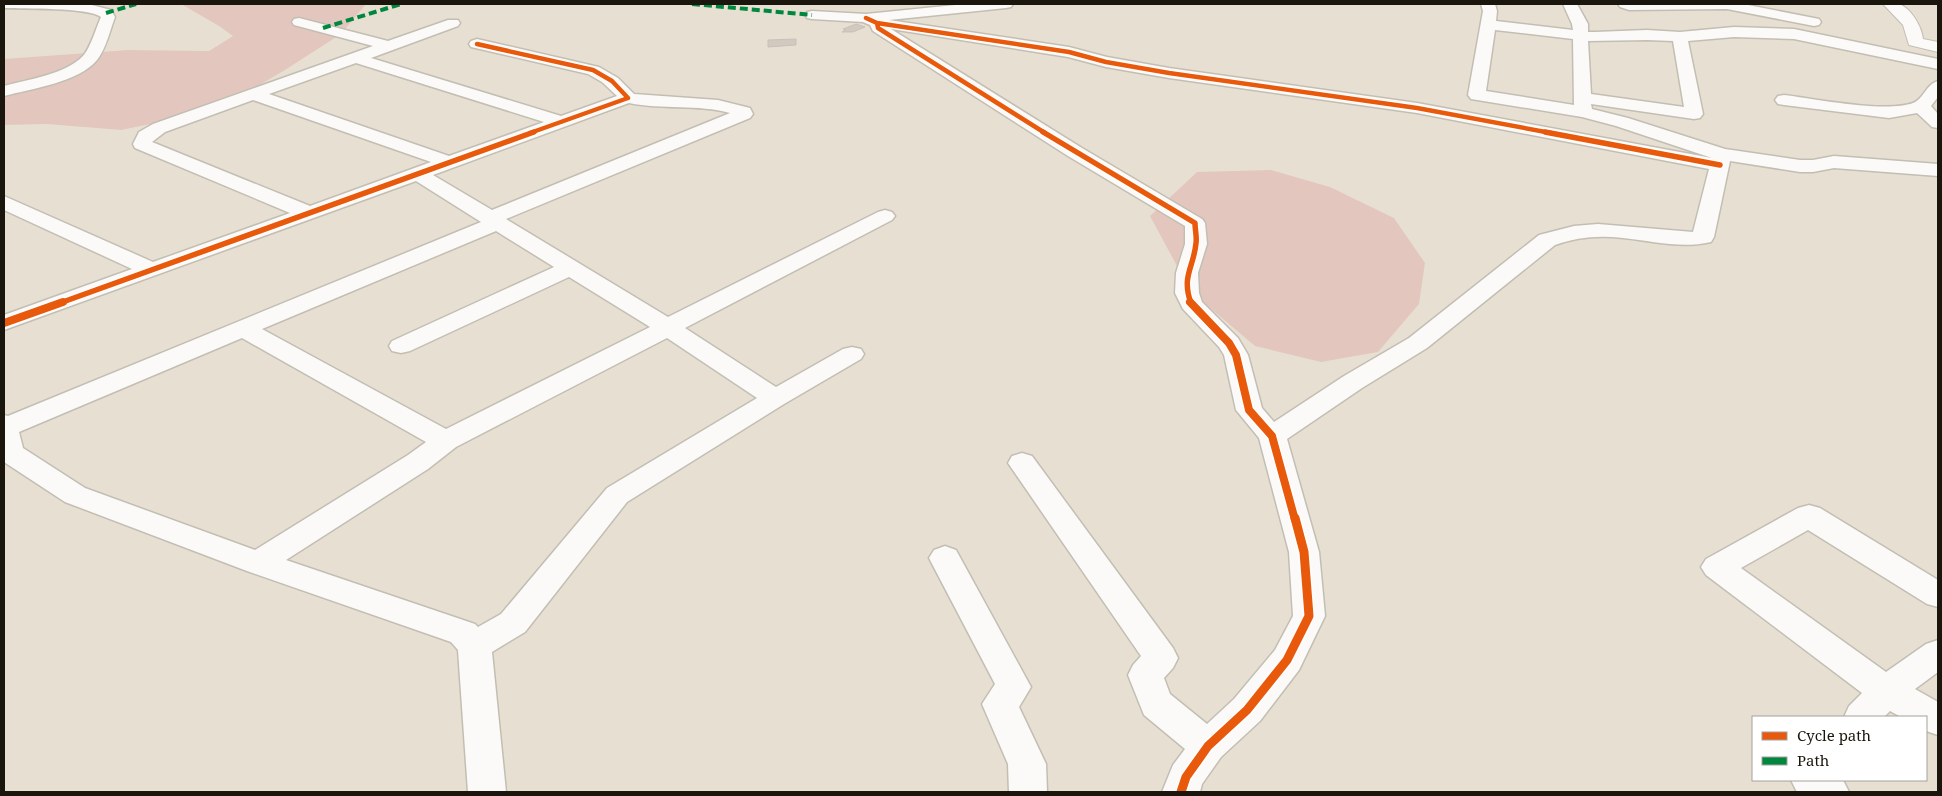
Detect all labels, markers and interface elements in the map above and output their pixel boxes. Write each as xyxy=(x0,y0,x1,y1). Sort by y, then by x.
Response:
legend xyxy=(1752,716,1927,781)
text: Cycle path xyxy=(1797,725,1872,745)
text: Path xyxy=(1797,750,1830,770)

